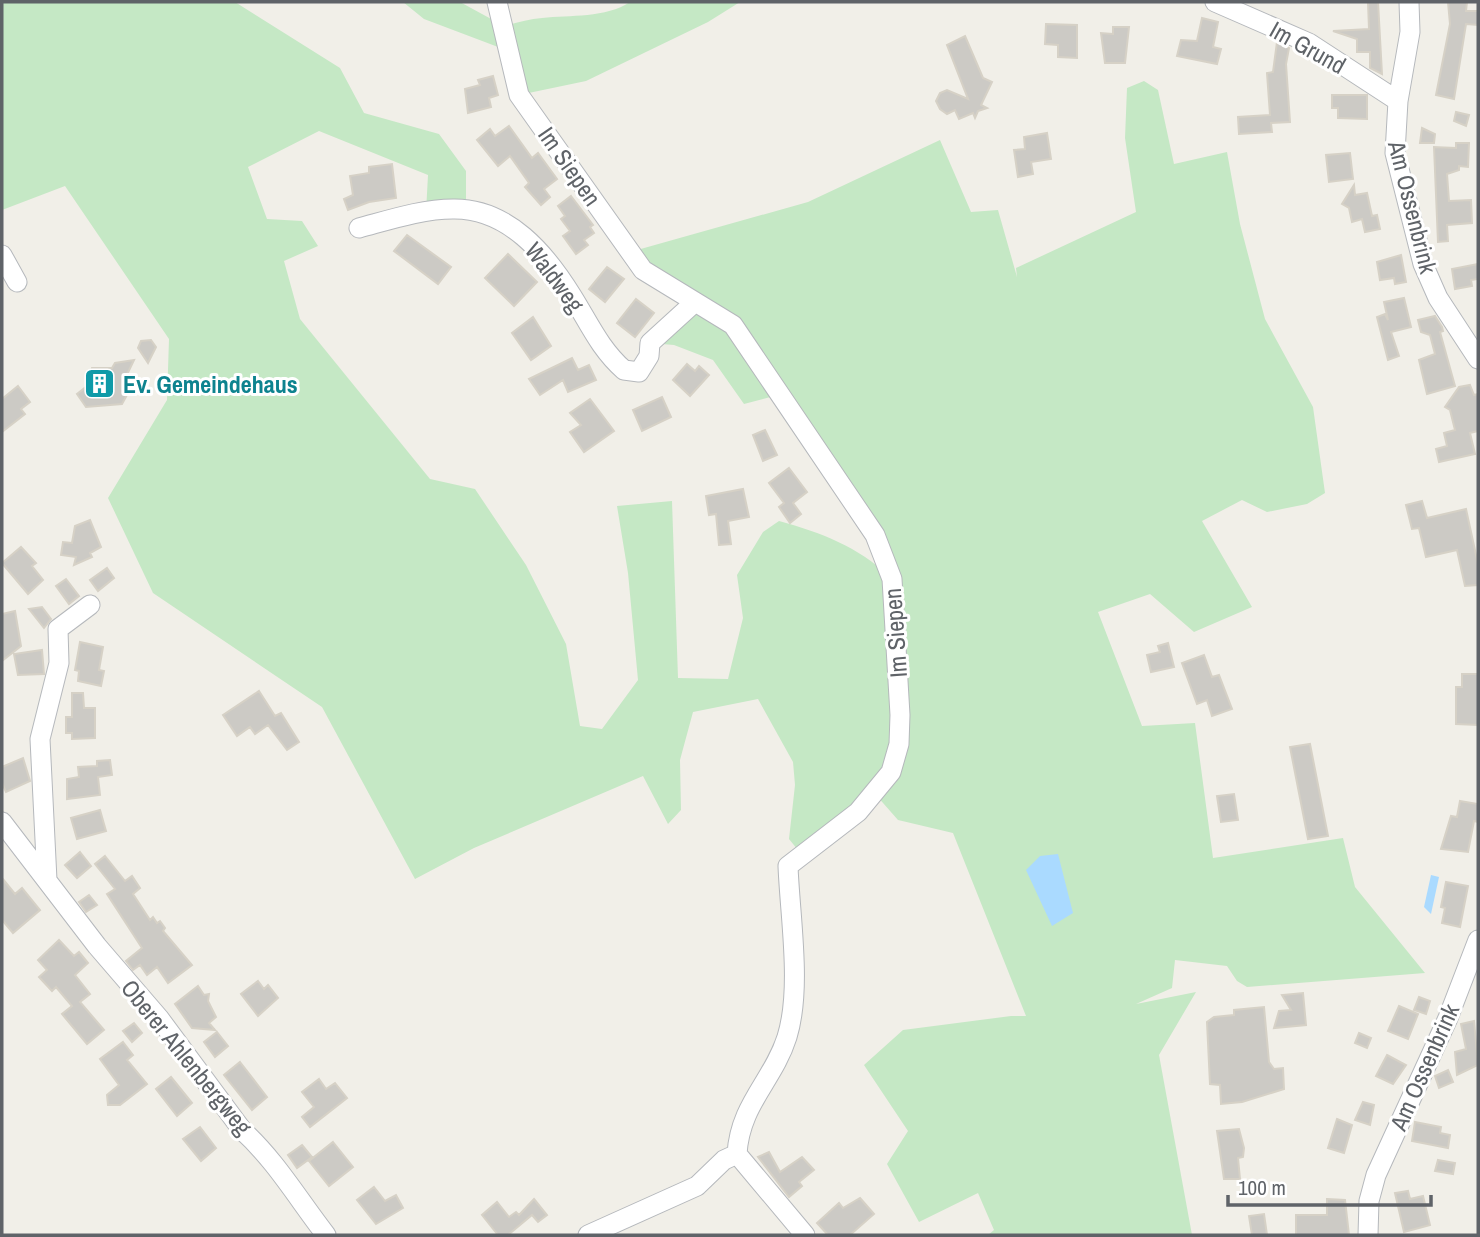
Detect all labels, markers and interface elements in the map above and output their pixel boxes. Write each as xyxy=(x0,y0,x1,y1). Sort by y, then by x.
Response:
street label: Im Grund xyxy=(1264,13,1352,81)
street label: Im Siepen xyxy=(531,120,609,212)
street label: Am Ossenbrink xyxy=(1381,136,1445,277)
street label: Waldweg xyxy=(518,235,592,319)
building icon: Ev. Gemeindehaus xyxy=(83,367,117,401)
place label: Ev. Gemeindehaus xyxy=(123,368,298,400)
street label: Im Siepen xyxy=(876,587,914,679)
street label: Oberer Ahlenbergweg xyxy=(114,973,260,1142)
street label: Am Ossenbrink xyxy=(1381,998,1466,1136)
scale bar xyxy=(1228,1164,1431,1208)
text: 100 m xyxy=(1238,1173,1286,1202)

